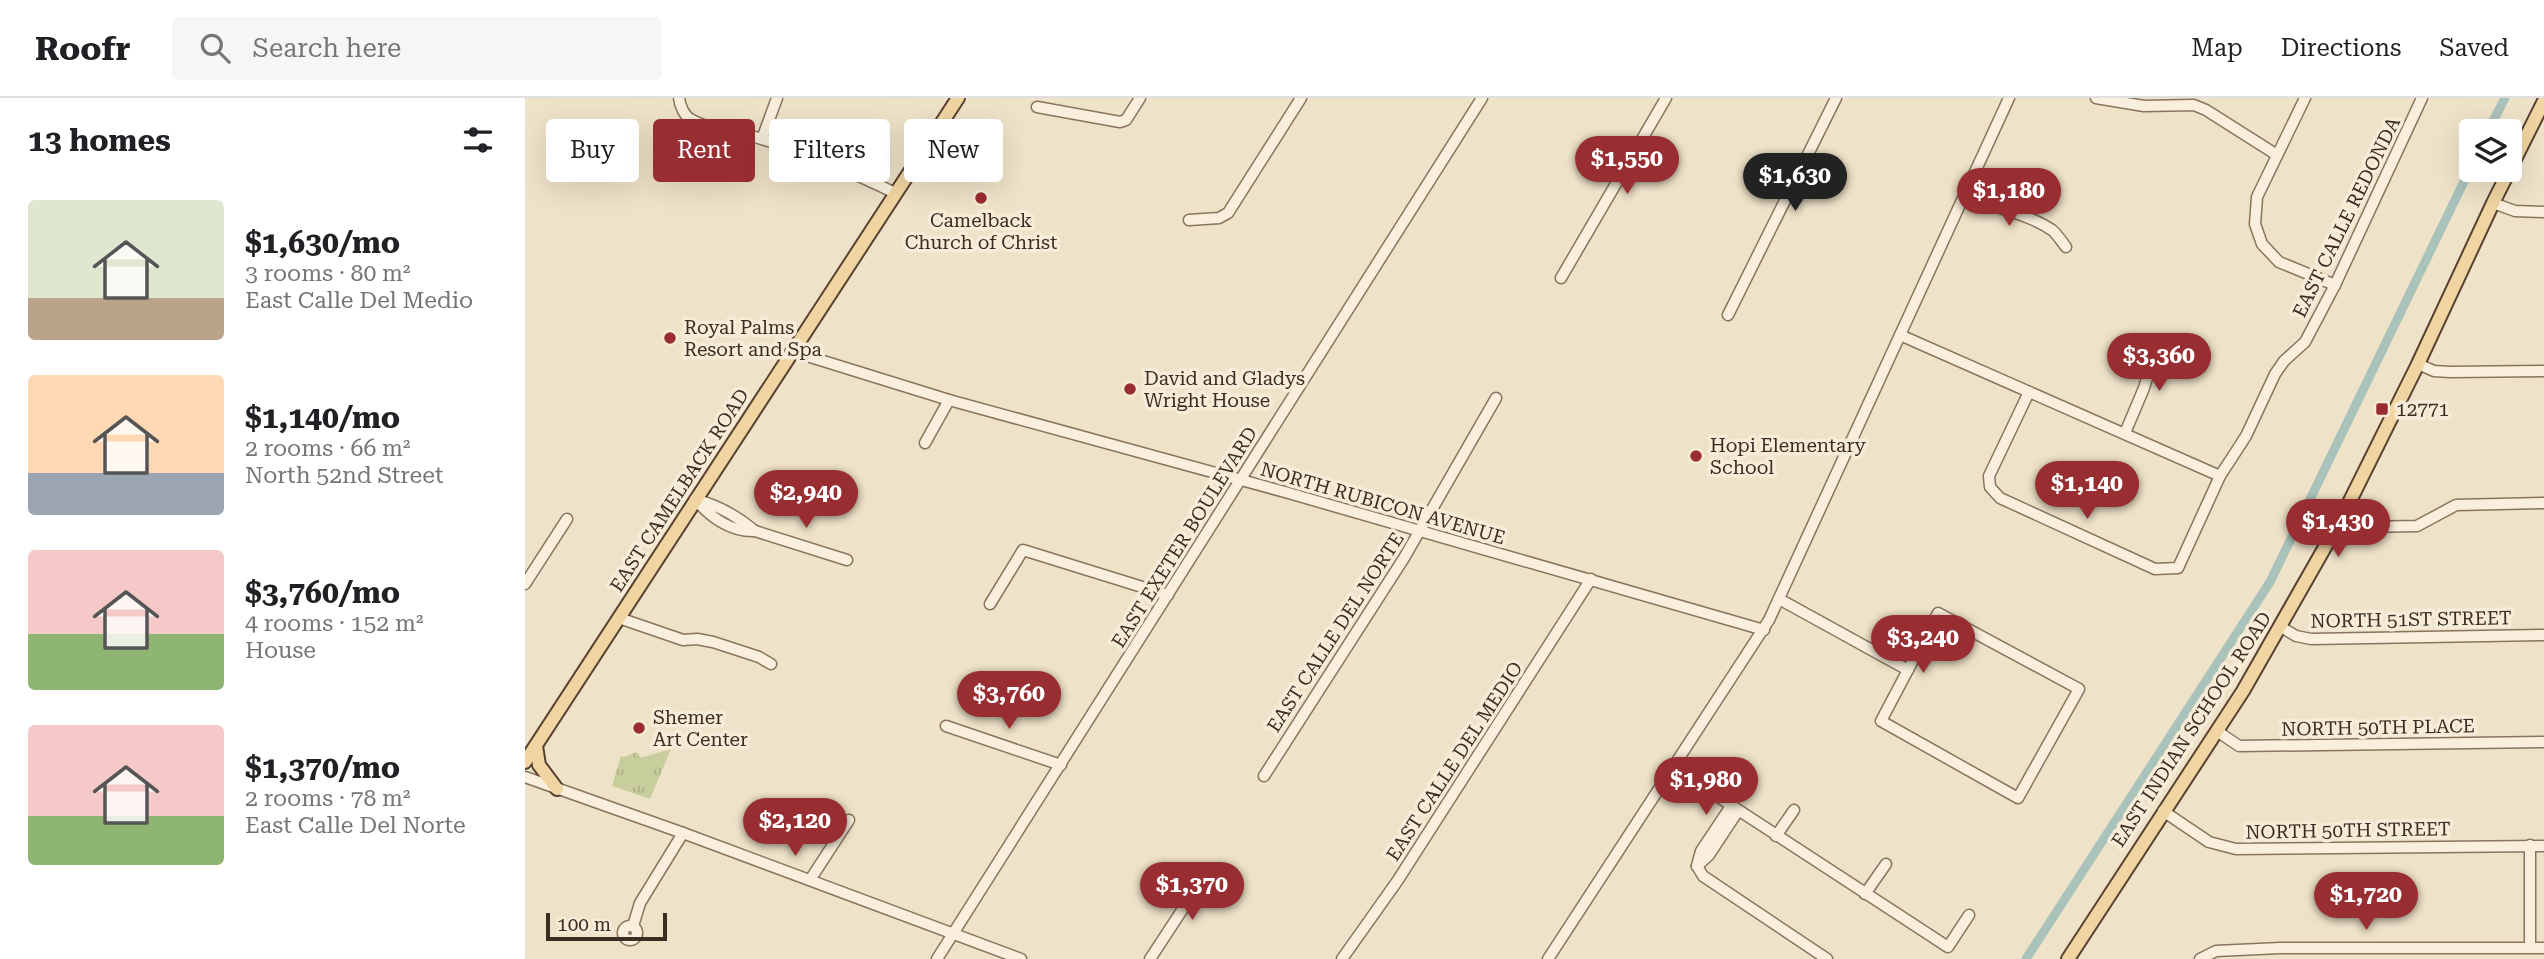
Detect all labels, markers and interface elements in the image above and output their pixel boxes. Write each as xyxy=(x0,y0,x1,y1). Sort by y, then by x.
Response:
search box xyxy=(172,17,662,80)
text: Roofr xyxy=(35,29,130,68)
icon: search xyxy=(196,29,234,67)
text: Search here xyxy=(252,33,401,63)
text: Map xyxy=(2191,34,2243,62)
text: Directions xyxy=(2281,34,2401,62)
text: Saved xyxy=(2439,34,2509,62)
street label: EAST CALLE REDONDA xyxy=(2288,113,2405,321)
chip: Buy xyxy=(546,119,639,182)
chip: Rent xyxy=(653,119,755,182)
chip: Filters xyxy=(769,119,890,182)
chip: New xyxy=(904,119,1003,182)
map controls xyxy=(2459,119,2522,182)
button: layers xyxy=(2459,119,2522,182)
icon: filters xyxy=(459,121,497,159)
text: 13 homes xyxy=(28,123,171,158)
pin: $1,550 xyxy=(1570,136,1684,196)
text: $1,550 xyxy=(1591,145,1663,172)
pin: $1,630 xyxy=(1738,153,1852,213)
text: $1,630 xyxy=(1759,162,1831,189)
pin: $1,180 xyxy=(1952,169,2066,228)
text: $1,180 xyxy=(1973,177,2045,204)
marker: Camelback Church of Christ xyxy=(973,190,989,206)
place label: Camelback Church of Christ xyxy=(905,209,1057,254)
text: $1,630/mo xyxy=(245,225,400,260)
icon: home xyxy=(84,228,168,312)
text: 3 rooms · 80 m² xyxy=(245,260,411,287)
text: East Calle Del Medio xyxy=(245,287,473,314)
place label: Royal Palms Resort and Spa xyxy=(684,316,823,361)
marker: Royal Palms Resort and Spa xyxy=(662,330,678,346)
pin: $3,360 xyxy=(2102,334,2216,393)
text: $3,360 xyxy=(2123,342,2195,369)
place label: David and Gladys Wright House xyxy=(1144,367,1305,412)
marker: David and Gladys Wright House xyxy=(1122,381,1138,397)
street label: EAST CAMELBACK ROAD xyxy=(605,384,754,596)
place label: 12771 xyxy=(2396,398,2449,421)
text: $1,140/mo xyxy=(245,400,400,435)
marker: 12771 xyxy=(2374,401,2390,417)
icon: home xyxy=(84,403,168,487)
street label: EAST EXETER BOULEVARD xyxy=(1107,423,1262,652)
place label: Hopi Elementary School xyxy=(1710,434,1867,479)
text: 2 rooms · 66 m² xyxy=(245,435,411,462)
marker: Hopi Elementary School xyxy=(1688,448,1704,464)
street label: NORTH RUBICON AVENUE xyxy=(1258,457,1508,549)
text: North 52nd Street xyxy=(245,462,443,489)
pin: $1,140 xyxy=(2030,462,2144,521)
pin: $2,940 xyxy=(749,470,863,530)
text: $1,140 xyxy=(2051,470,2123,497)
text: $2,940 xyxy=(770,479,842,506)
pin: $1,430 xyxy=(2281,500,2395,559)
text: $1,430 xyxy=(2302,508,2374,535)
street label: EAST CALLE DEL NORTE xyxy=(1262,528,1409,737)
text: $3,760/mo xyxy=(245,575,400,610)
icon: home xyxy=(84,578,168,662)
street label: NORTH 51ST STREET xyxy=(2310,606,2512,633)
street label: EAST INDIAN SCHOOL ROAD xyxy=(2107,607,2276,851)
text: 4 rooms · 152 m² xyxy=(245,610,423,637)
pin: $3,240 xyxy=(1866,616,1980,675)
text: $3,240 xyxy=(1887,624,1959,651)
text: House xyxy=(245,637,316,664)
street label: EAST CALLE DEL MEDIO xyxy=(1381,657,1528,865)
pin: $3,760 xyxy=(952,672,1066,731)
text: $3,760 xyxy=(973,680,1045,707)
place label: Shemer Art Center xyxy=(653,706,748,751)
street label: NORTH 50TH PLACE xyxy=(2281,714,2475,741)
marker: Shemer Art Center xyxy=(631,720,647,736)
text: $1,370/mo xyxy=(245,750,400,785)
icon: home xyxy=(84,753,168,837)
pin: $1,980 xyxy=(1649,758,1763,817)
text: $1,980 xyxy=(1670,766,1742,793)
text: 2 rooms · 78 m² xyxy=(245,785,411,812)
pin: $2,120 xyxy=(738,798,852,858)
text: $2,120 xyxy=(759,807,831,834)
text: East Calle Del Norte xyxy=(245,812,466,839)
street label: NORTH 50TH STREET xyxy=(2245,817,2451,844)
pin: $1,370 xyxy=(1135,862,1249,922)
text: $1,370 xyxy=(1156,871,1228,898)
pin: $1,720 xyxy=(2309,872,2423,932)
text: $1,720 xyxy=(2330,881,2402,908)
scale bar xyxy=(546,910,667,942)
text: 100 m xyxy=(557,913,611,936)

